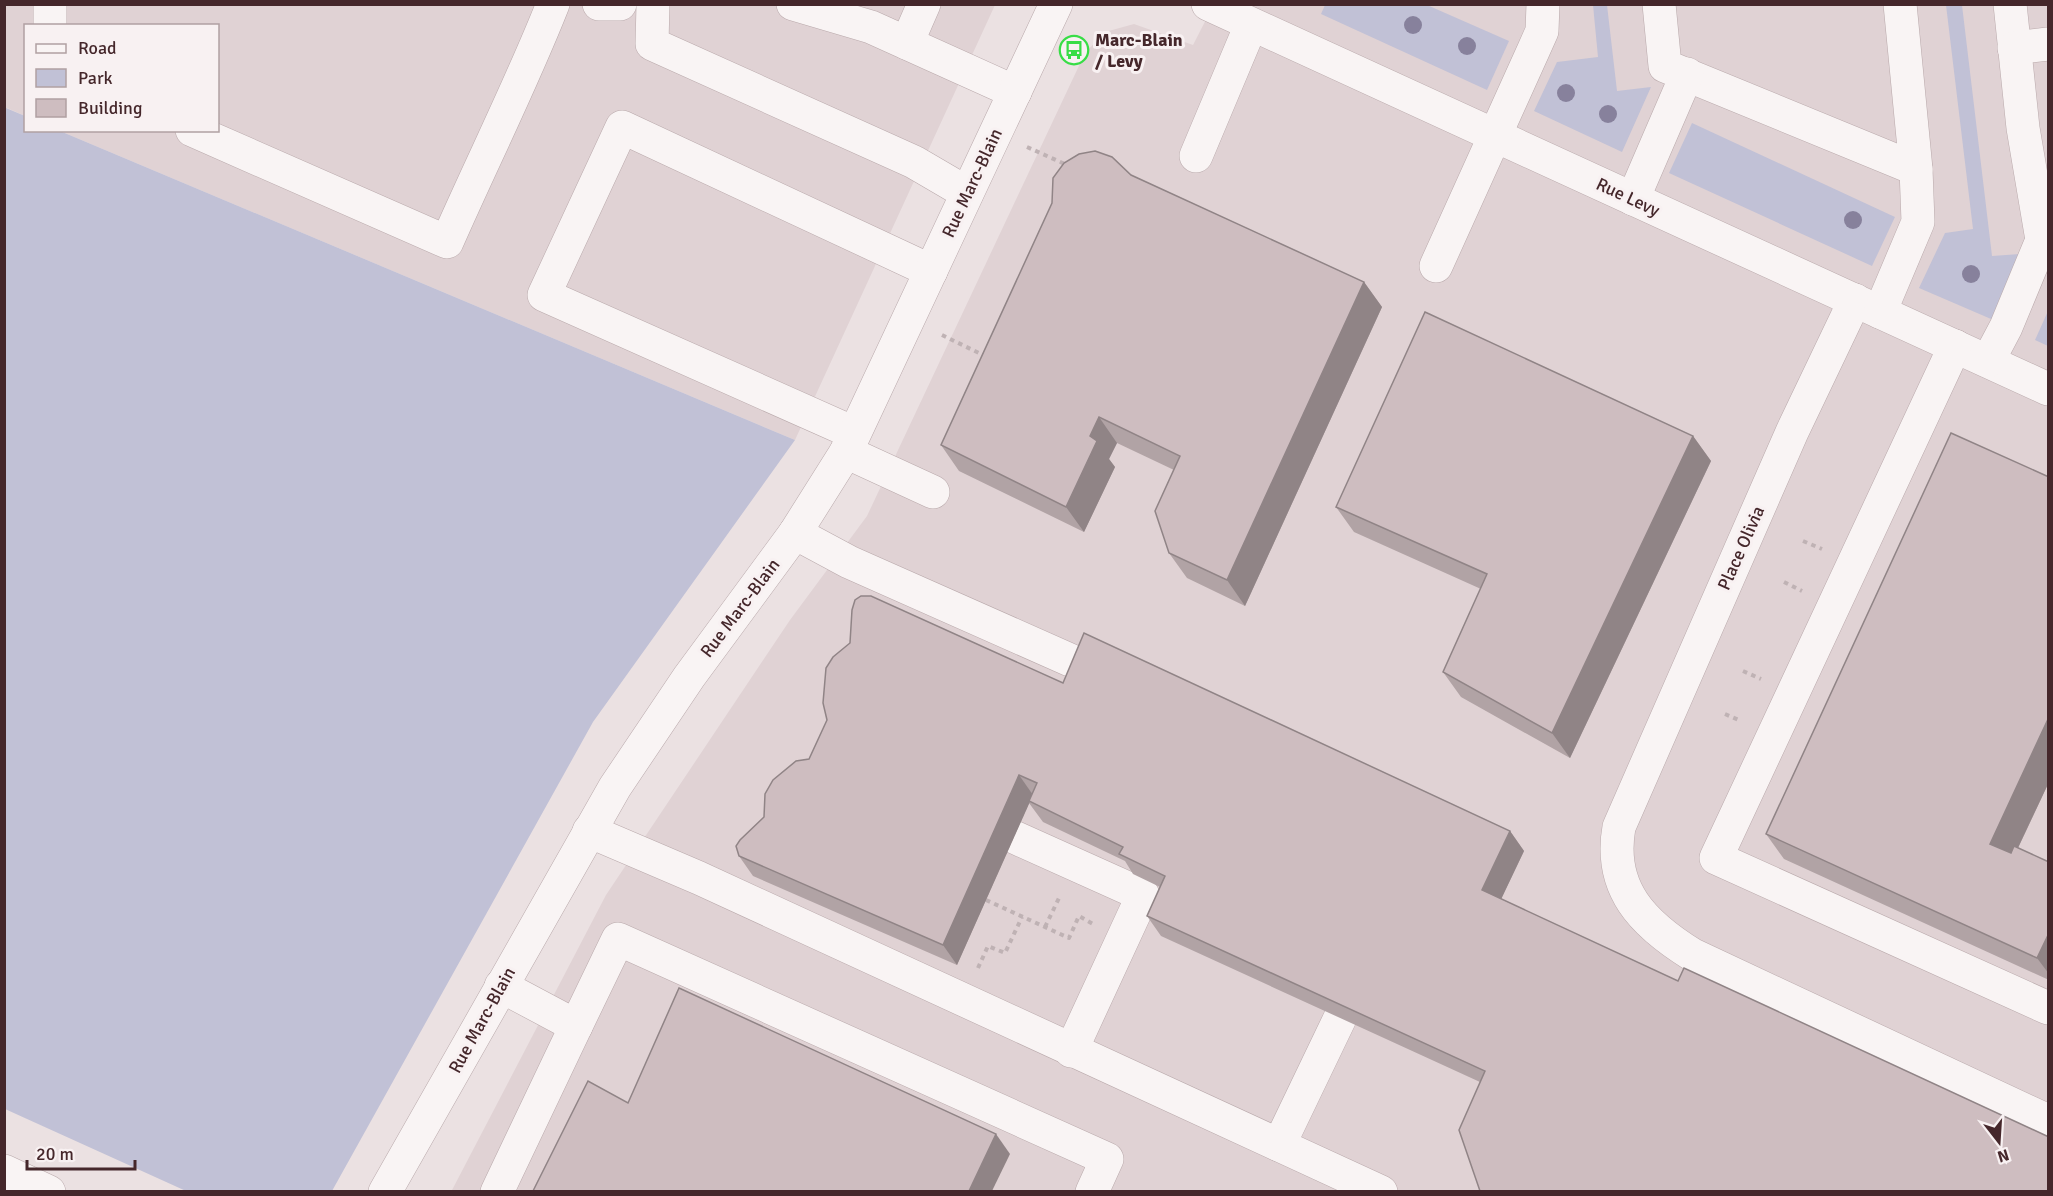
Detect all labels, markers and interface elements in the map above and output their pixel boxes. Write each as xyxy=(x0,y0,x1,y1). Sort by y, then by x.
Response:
legend xyxy=(24,24,219,132)
place label: Marc-Blain / Levy xyxy=(1095,29,1183,72)
bus stop icon: Marc-Blain / Levy xyxy=(1058,34,1090,66)
text: Road xyxy=(78,37,117,59)
text: Park xyxy=(78,67,113,89)
text: Building xyxy=(78,97,142,119)
street label: Rue Marc-Blain xyxy=(937,125,1007,241)
street label: Rue Levy xyxy=(1593,173,1664,221)
street label: Place Olivia xyxy=(1713,503,1769,593)
street label: Rue Marc-Blain xyxy=(696,554,784,662)
street label: Rue Marc-Blain xyxy=(444,963,520,1077)
north arrow xyxy=(1969,1112,2029,1172)
scale bar xyxy=(27,1133,135,1171)
text: 20 m xyxy=(36,1143,74,1165)
text: N xyxy=(1995,1144,2011,1167)

